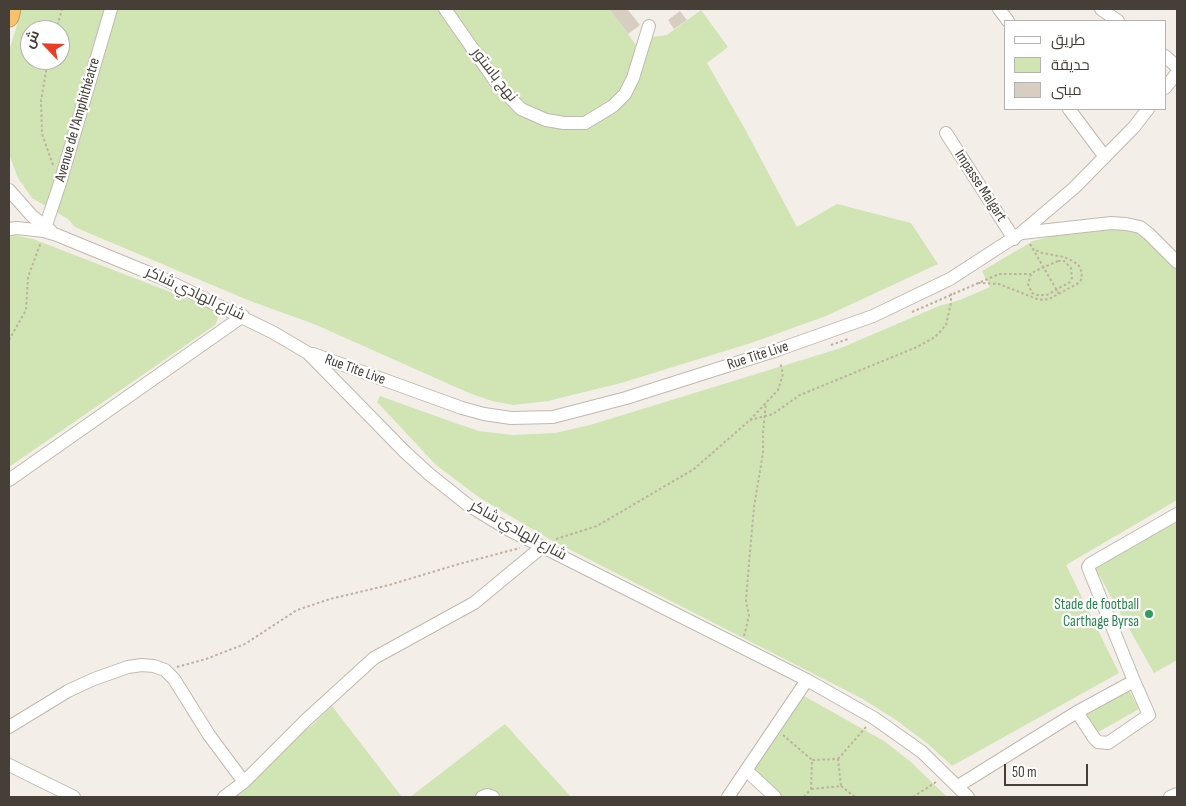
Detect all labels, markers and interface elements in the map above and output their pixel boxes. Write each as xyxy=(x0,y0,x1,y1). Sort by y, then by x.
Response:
north arrow xyxy=(20,20,70,70)
legend xyxy=(1004,20,1166,110)
text: ش xyxy=(20,27,43,51)
text: طريق xyxy=(1051,31,1085,50)
street label: نهج باستور xyxy=(467,44,521,106)
street label: Avenue de l'Amphithéatre xyxy=(52,56,104,184)
text: حديقة xyxy=(1051,56,1090,75)
text: مبنى xyxy=(1051,81,1082,100)
street label: Impasse Malgart xyxy=(950,147,1010,225)
street label: شارع الهادي شاكر xyxy=(142,263,248,325)
street label: Rue Tite Live xyxy=(725,338,791,374)
street label: Rue Tite Live xyxy=(322,351,388,389)
street label: شارع الهادي شاكر xyxy=(467,497,569,565)
place label: Stade de football Carthage Byrsa xyxy=(1054,596,1139,631)
marker: Stade de football Carthage Byrsa xyxy=(1143,608,1155,620)
scale bar xyxy=(1006,754,1090,786)
text: 50 m xyxy=(1012,763,1037,782)

